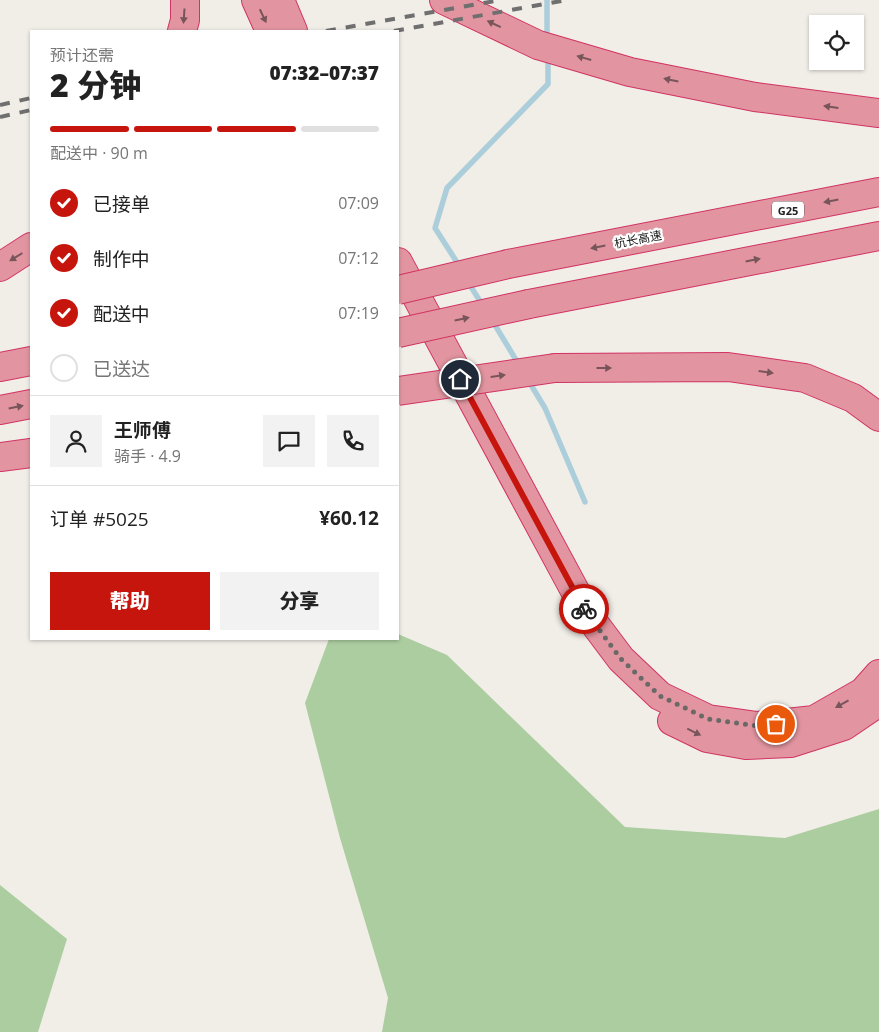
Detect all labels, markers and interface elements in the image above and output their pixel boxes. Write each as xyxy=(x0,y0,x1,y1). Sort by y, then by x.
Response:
one-way arrow xyxy=(180,8,188,24)
one-way arrow xyxy=(260,9,268,23)
map controls xyxy=(809,15,864,70)
button: locate xyxy=(809,15,864,70)
one-way arrow xyxy=(487,20,501,28)
text: 预计还需 xyxy=(50,44,114,66)
one-way arrow xyxy=(577,54,592,62)
text: 07:32–07:37 xyxy=(269,60,379,86)
text: 2 分钟 xyxy=(50,63,141,106)
one-way arrow xyxy=(663,76,678,84)
one-way arrow xyxy=(822,103,838,111)
text: 配送中 · 90 m xyxy=(50,142,148,164)
icon: check xyxy=(50,189,78,217)
text: 已接单 xyxy=(93,191,150,217)
text: 07:09 xyxy=(338,192,379,214)
one-way arrow xyxy=(823,198,839,206)
road number: G25 xyxy=(772,202,804,218)
street label: 杭长高速 xyxy=(613,226,663,252)
one-way arrow xyxy=(590,243,606,251)
icon: check xyxy=(50,244,78,272)
text: 制作中 xyxy=(93,246,150,272)
text: 07:12 xyxy=(338,247,379,269)
one-way arrow xyxy=(9,253,22,262)
one-way arrow xyxy=(745,256,761,264)
icon: check xyxy=(50,299,78,327)
text: 配送中 xyxy=(93,301,150,327)
text: 07:19 xyxy=(338,302,379,324)
one-way arrow xyxy=(455,315,470,323)
text: 已送达 xyxy=(93,356,150,382)
pin xyxy=(439,358,481,400)
one-way arrow xyxy=(596,363,612,371)
icon: home xyxy=(446,365,474,393)
one-way arrow xyxy=(758,369,774,377)
one-way arrow xyxy=(490,372,506,380)
one-way arrow xyxy=(8,403,23,411)
button: person xyxy=(50,415,102,467)
button: chat xyxy=(263,415,315,467)
button: phone xyxy=(327,415,379,467)
text: 王师傅 xyxy=(114,417,171,443)
text: 骑手 · 4.9 xyxy=(114,445,181,467)
text: ¥60.12 xyxy=(319,505,379,531)
text: 订单 #5025 xyxy=(50,506,149,532)
button: 帮助 xyxy=(50,572,210,630)
button: 分享 xyxy=(220,572,379,630)
courier xyxy=(559,584,609,634)
icon: bike xyxy=(570,595,598,623)
one-way arrow xyxy=(834,700,849,708)
pin xyxy=(755,703,797,745)
icon: bag xyxy=(762,710,790,738)
one-way arrow xyxy=(687,728,702,736)

